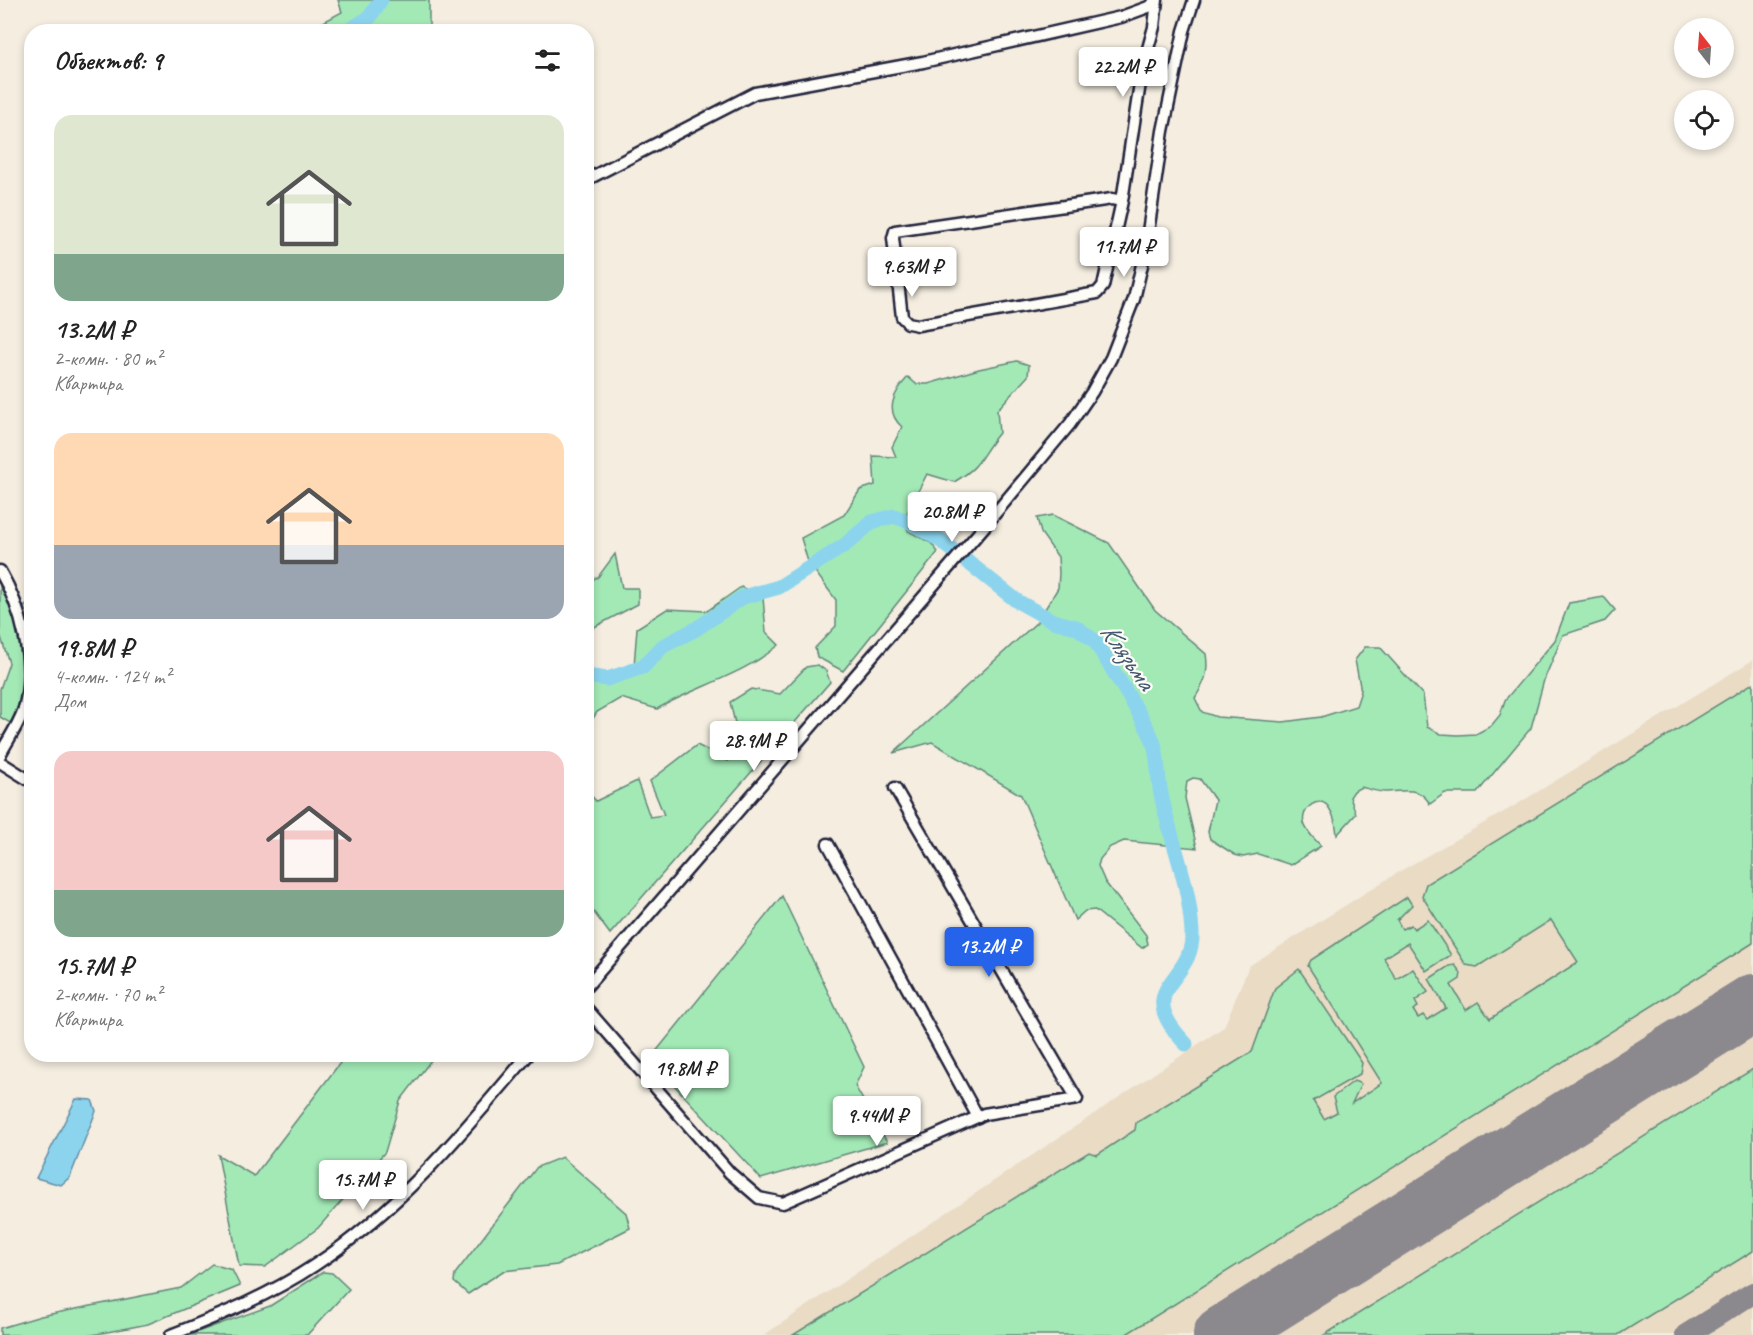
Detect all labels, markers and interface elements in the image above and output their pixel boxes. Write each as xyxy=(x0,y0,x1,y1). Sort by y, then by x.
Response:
north arrow xyxy=(1674,18,1734,78)
map controls xyxy=(1674,18,1734,150)
text: Объектов: 9 xyxy=(54,44,162,77)
icon: filters xyxy=(531,44,564,77)
pin: 22.2M ₽ xyxy=(1068,47,1178,98)
text: 22.2M ₽ xyxy=(1093,54,1153,79)
button: locate xyxy=(1674,90,1734,150)
icon: home xyxy=(255,154,363,262)
pin: 11.7M ₽ xyxy=(1069,227,1179,278)
text: 11.7M ₽ xyxy=(1094,234,1154,259)
pin: 9.63M ₽ xyxy=(857,247,967,298)
text: 9.63M ₽ xyxy=(882,254,942,279)
text: 13.2M ₽ xyxy=(54,313,133,346)
text: 2-комн. · 80 m² xyxy=(54,346,162,371)
text: Квартира xyxy=(54,371,122,396)
icon: home xyxy=(255,472,363,580)
pin: 20.8M ₽ xyxy=(897,492,1007,543)
text: 20.8M ₽ xyxy=(922,499,982,524)
water label: Клязьма xyxy=(1093,616,1164,698)
text: 19.8M ₽ xyxy=(54,631,133,664)
text: 4-комн. · 124 m² xyxy=(54,664,171,689)
text: Дом xyxy=(54,689,86,714)
pin: 28.9M ₽ xyxy=(699,721,809,772)
text: 28.9M ₽ xyxy=(724,728,784,753)
icon: home xyxy=(255,790,363,898)
pin: 13.2M ₽ xyxy=(934,927,1044,978)
text: 13.2M ₽ xyxy=(959,934,1019,959)
text: 15.7M ₽ xyxy=(54,949,132,982)
text: 2-комн. · 70 m² xyxy=(54,982,162,1007)
text: Квартира xyxy=(54,1007,122,1032)
pin: 19.8M ₽ xyxy=(630,1049,740,1100)
text: 19.8M ₽ xyxy=(655,1056,715,1081)
pin: 9.44M ₽ xyxy=(822,1096,932,1147)
text: 9.44M ₽ xyxy=(847,1103,907,1128)
pin: 15.7M ₽ xyxy=(308,1160,418,1211)
text: 15.7M ₽ xyxy=(333,1167,393,1192)

